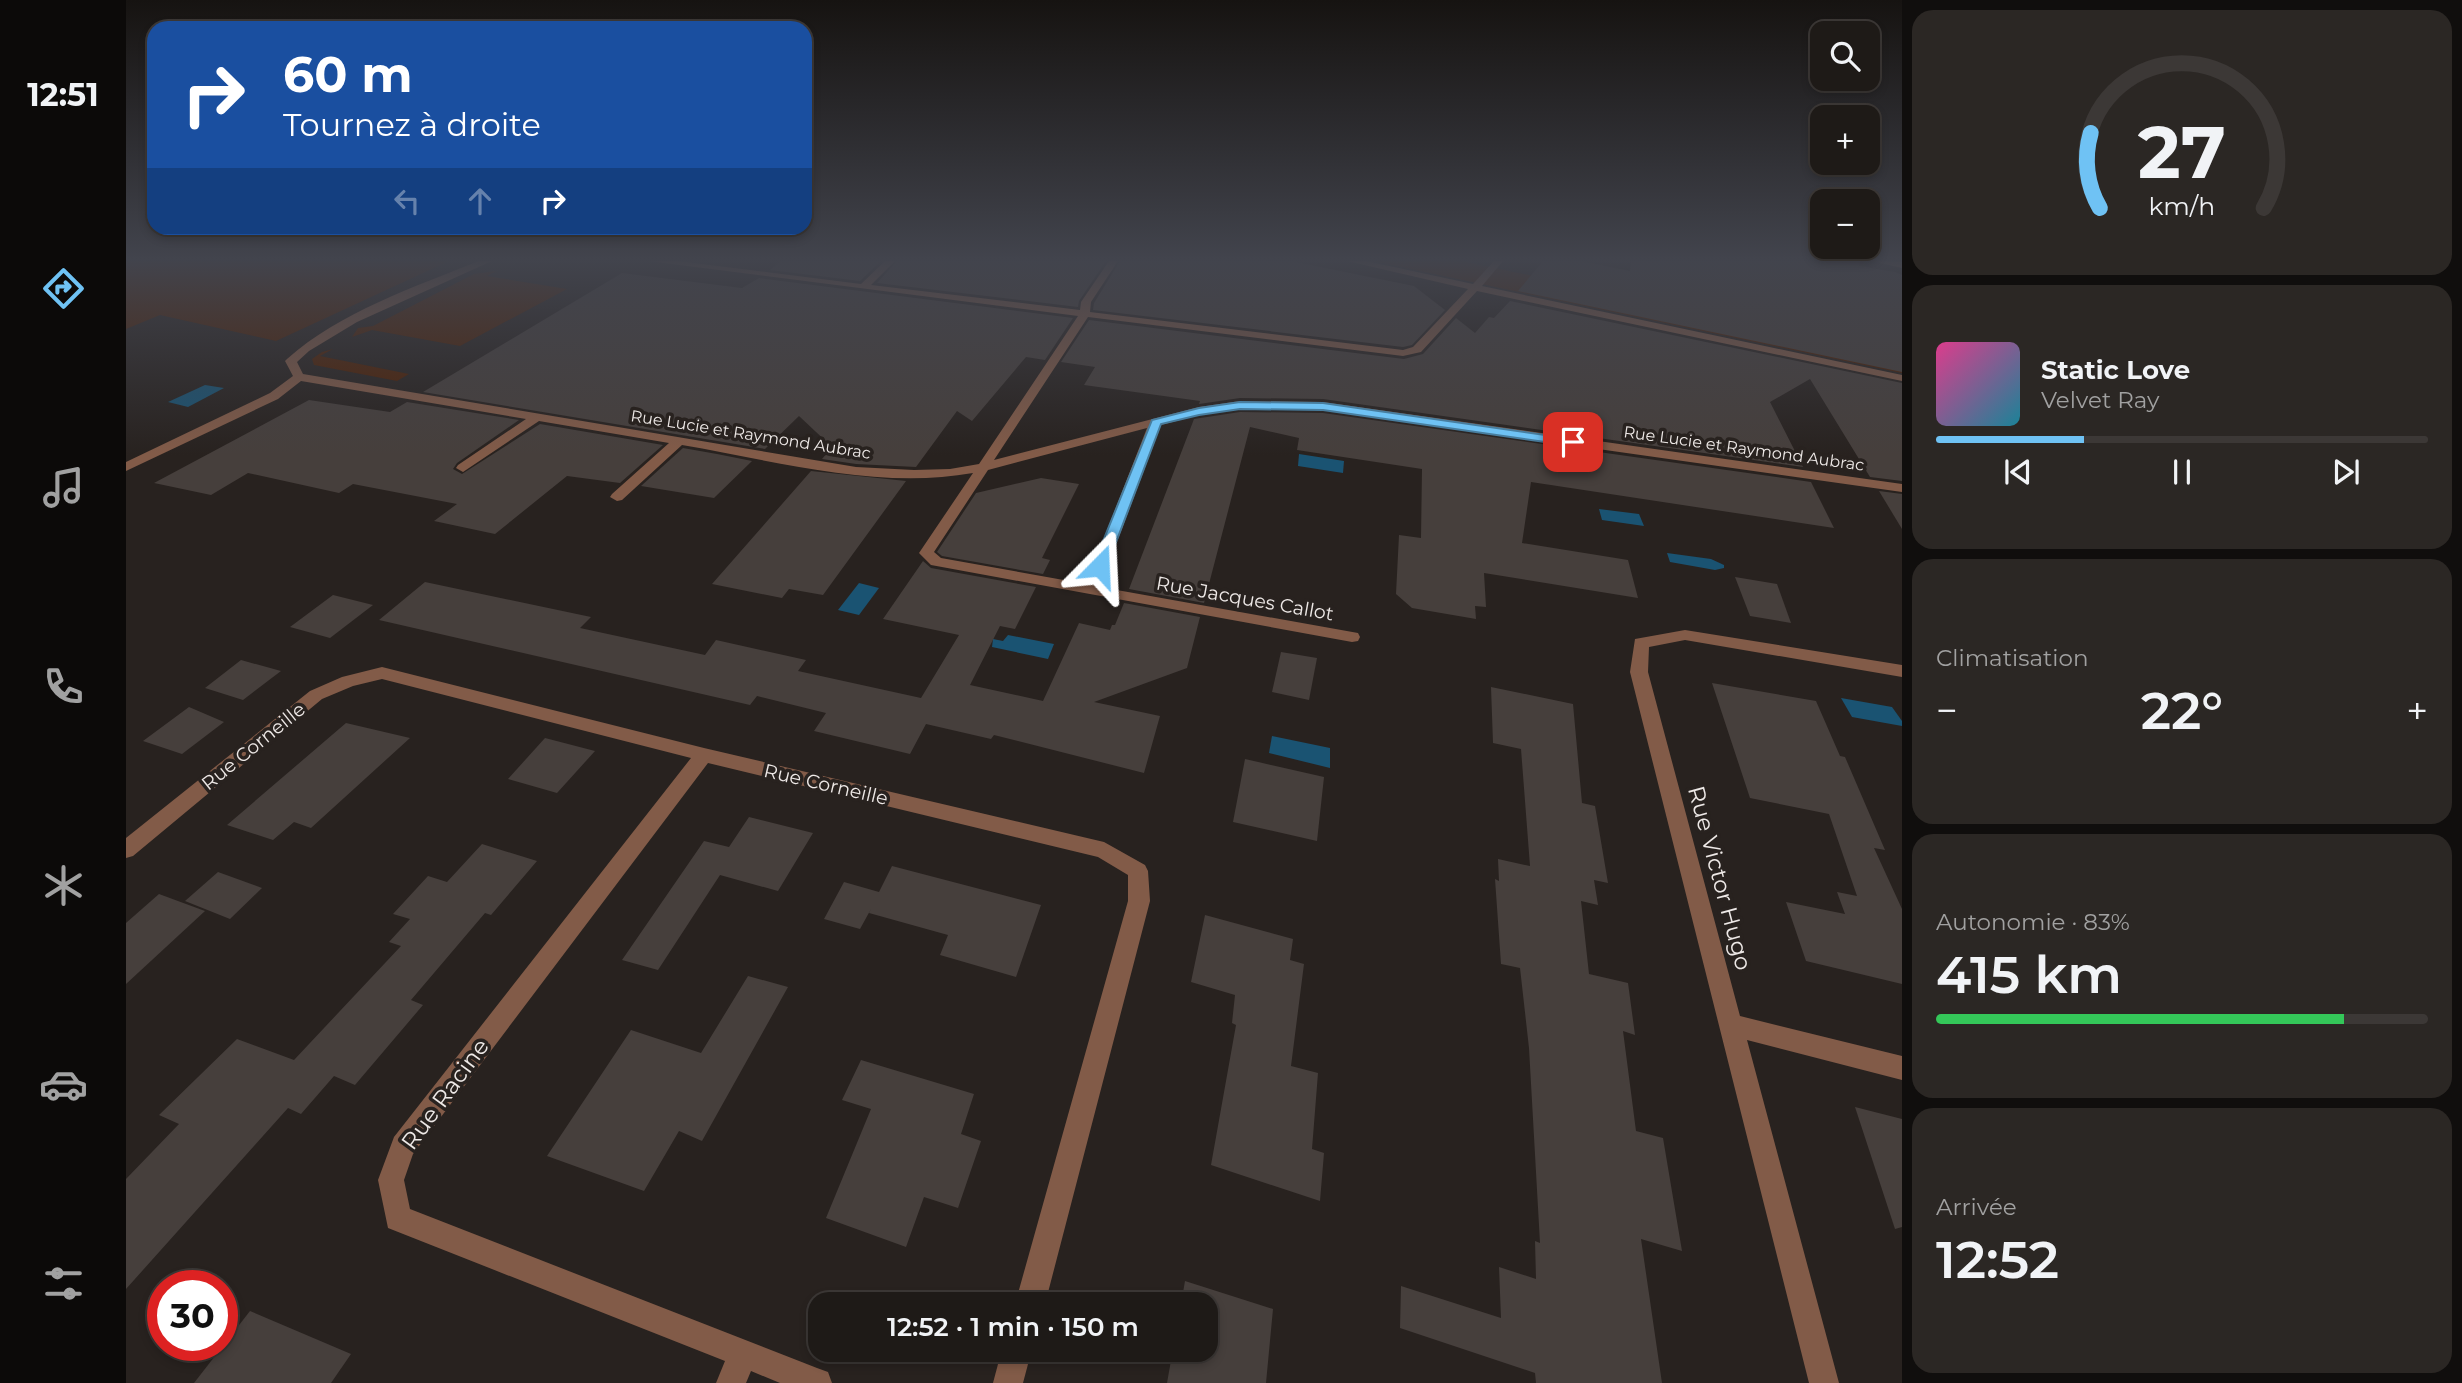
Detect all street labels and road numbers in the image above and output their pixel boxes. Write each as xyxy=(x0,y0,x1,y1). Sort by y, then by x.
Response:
street label: Rue Lucie et Raymond Aubrac xyxy=(629,406,872,463)
street label: Rue Lucie et Raymond Aubrac xyxy=(1622,422,1866,475)
street label: Rue Jacques Callot xyxy=(1154,572,1336,625)
street label: Rue Corneille xyxy=(197,698,310,795)
street label: Rue Corneille xyxy=(762,759,890,810)
street label: Rue Victor Hugo xyxy=(1682,783,1758,973)
street label: Rue Racine xyxy=(395,1033,495,1155)

